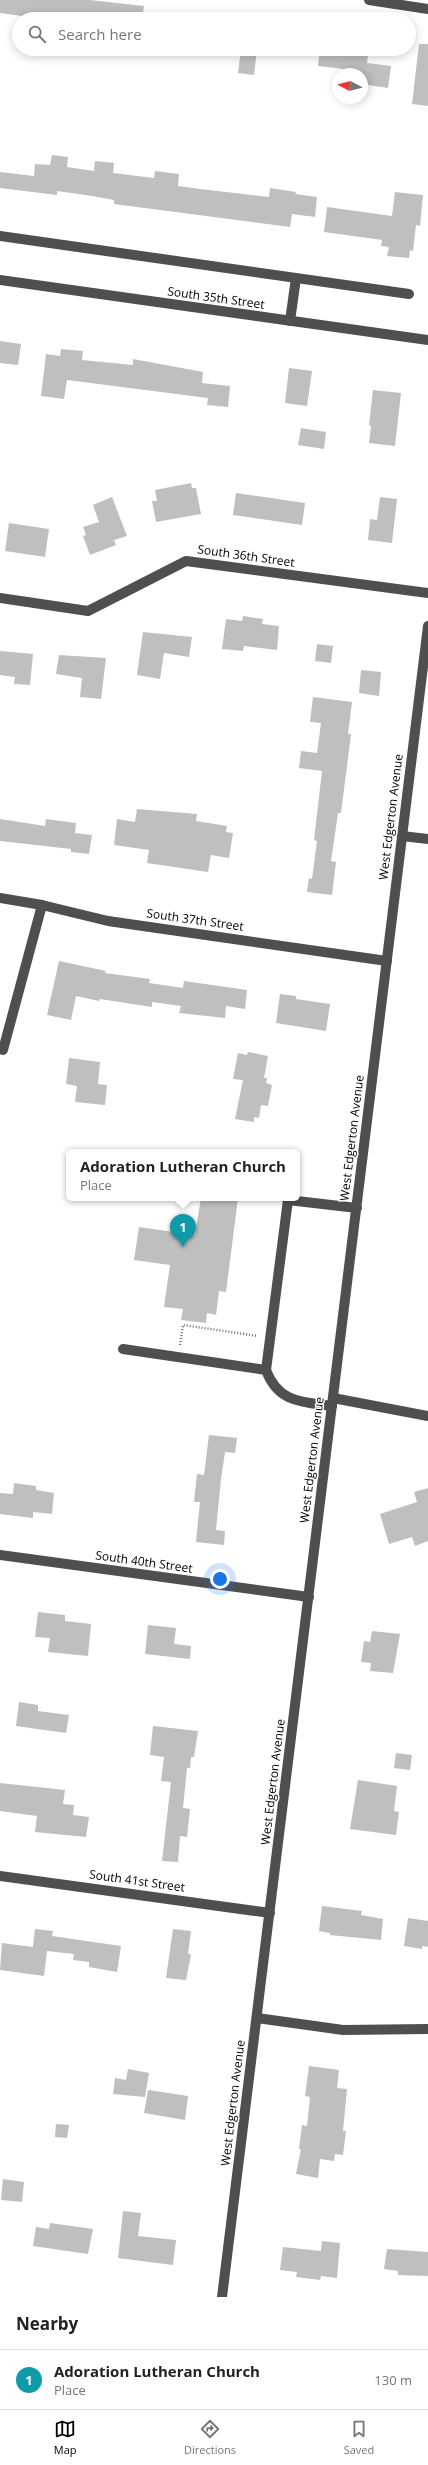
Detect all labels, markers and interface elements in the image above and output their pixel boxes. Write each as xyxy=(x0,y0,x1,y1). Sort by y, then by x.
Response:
search box xyxy=(12,12,416,56)
icon: search xyxy=(26,23,48,45)
text: Search here xyxy=(58,24,142,44)
north arrow xyxy=(332,68,368,104)
street label: South 35th Street xyxy=(166,282,266,313)
street label: South 36th Street xyxy=(196,540,296,571)
street label: West Edgerton Avenue xyxy=(374,753,407,881)
street label: South 37th Street xyxy=(145,904,245,935)
street label: West Edgerton Avenue xyxy=(335,1074,368,1202)
popup xyxy=(66,1149,300,1201)
text: Adoration Lutheran Church xyxy=(80,1156,286,1176)
text: Place xyxy=(80,1176,112,1194)
pin: 1 xyxy=(170,1214,196,1247)
street label: West Edgerton Avenue xyxy=(295,1396,328,1524)
street label: South 40th Street xyxy=(94,1546,194,1577)
your location xyxy=(210,1569,230,1589)
street label: West Edgerton Avenue xyxy=(256,1718,289,1846)
street label: South 41st Street xyxy=(88,1865,186,1896)
street label: West Edgerton Avenue xyxy=(216,2039,249,2167)
text: Nearby xyxy=(16,2312,78,2335)
text: Adoration Lutheran Church xyxy=(54,2361,260,2381)
text: 1 xyxy=(25,2371,33,2389)
text: 130 m xyxy=(374,2371,412,2389)
text: Place xyxy=(54,2381,86,2399)
tab: Map xyxy=(54,2418,77,2457)
tab: Directions xyxy=(184,2418,236,2457)
tab: Saved xyxy=(344,2418,374,2457)

